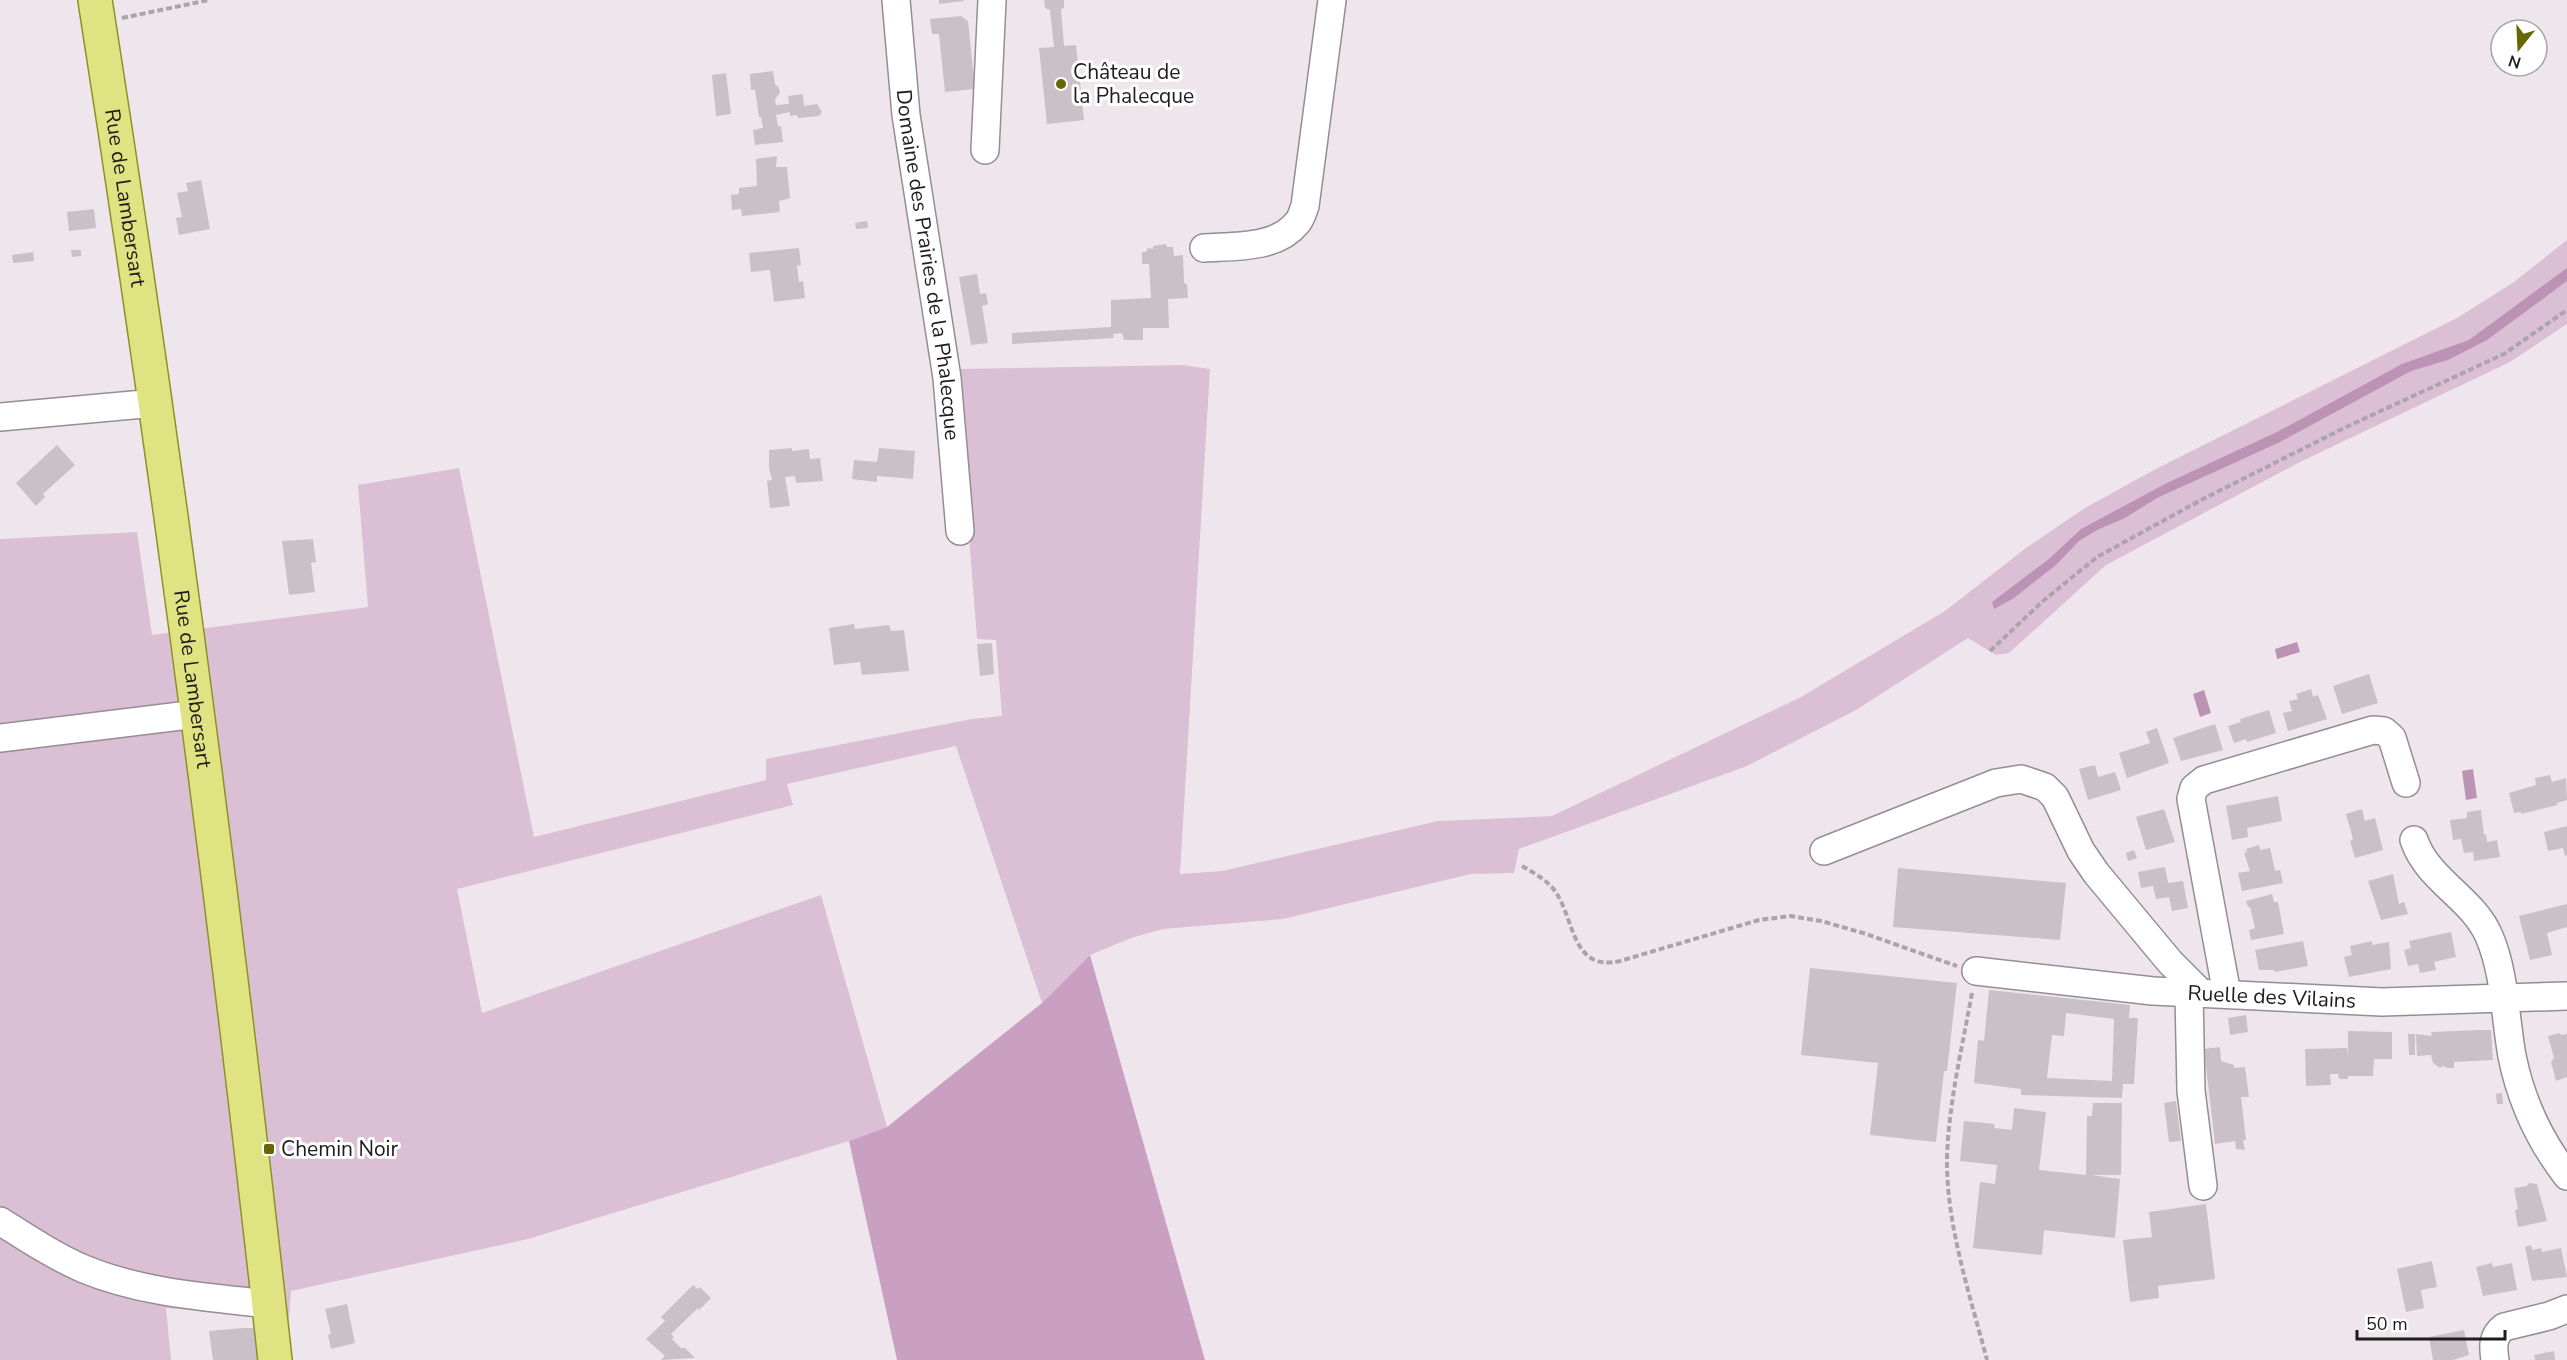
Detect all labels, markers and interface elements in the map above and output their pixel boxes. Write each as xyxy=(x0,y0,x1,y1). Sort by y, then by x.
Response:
north arrow xyxy=(2489,18,2549,78)
text: N xyxy=(2506,49,2524,74)
place label: Château de la Phalecque xyxy=(1073,58,1194,110)
marker: Château de la Phalecque xyxy=(1054,77,1068,91)
street label: Domaine des Prairies de la Phalecque xyxy=(890,88,966,442)
street label: Rue de Lambersart xyxy=(98,107,152,289)
street label: Rue de Lambersart xyxy=(167,588,218,770)
street label: Ruelle des Vilains xyxy=(2187,979,2357,1015)
place label: Chemin Noir xyxy=(281,1135,398,1163)
marker: Chemin Noir xyxy=(262,1142,276,1156)
scale bar xyxy=(2357,1303,2506,1341)
text: 50 m xyxy=(2366,1312,2408,1336)

